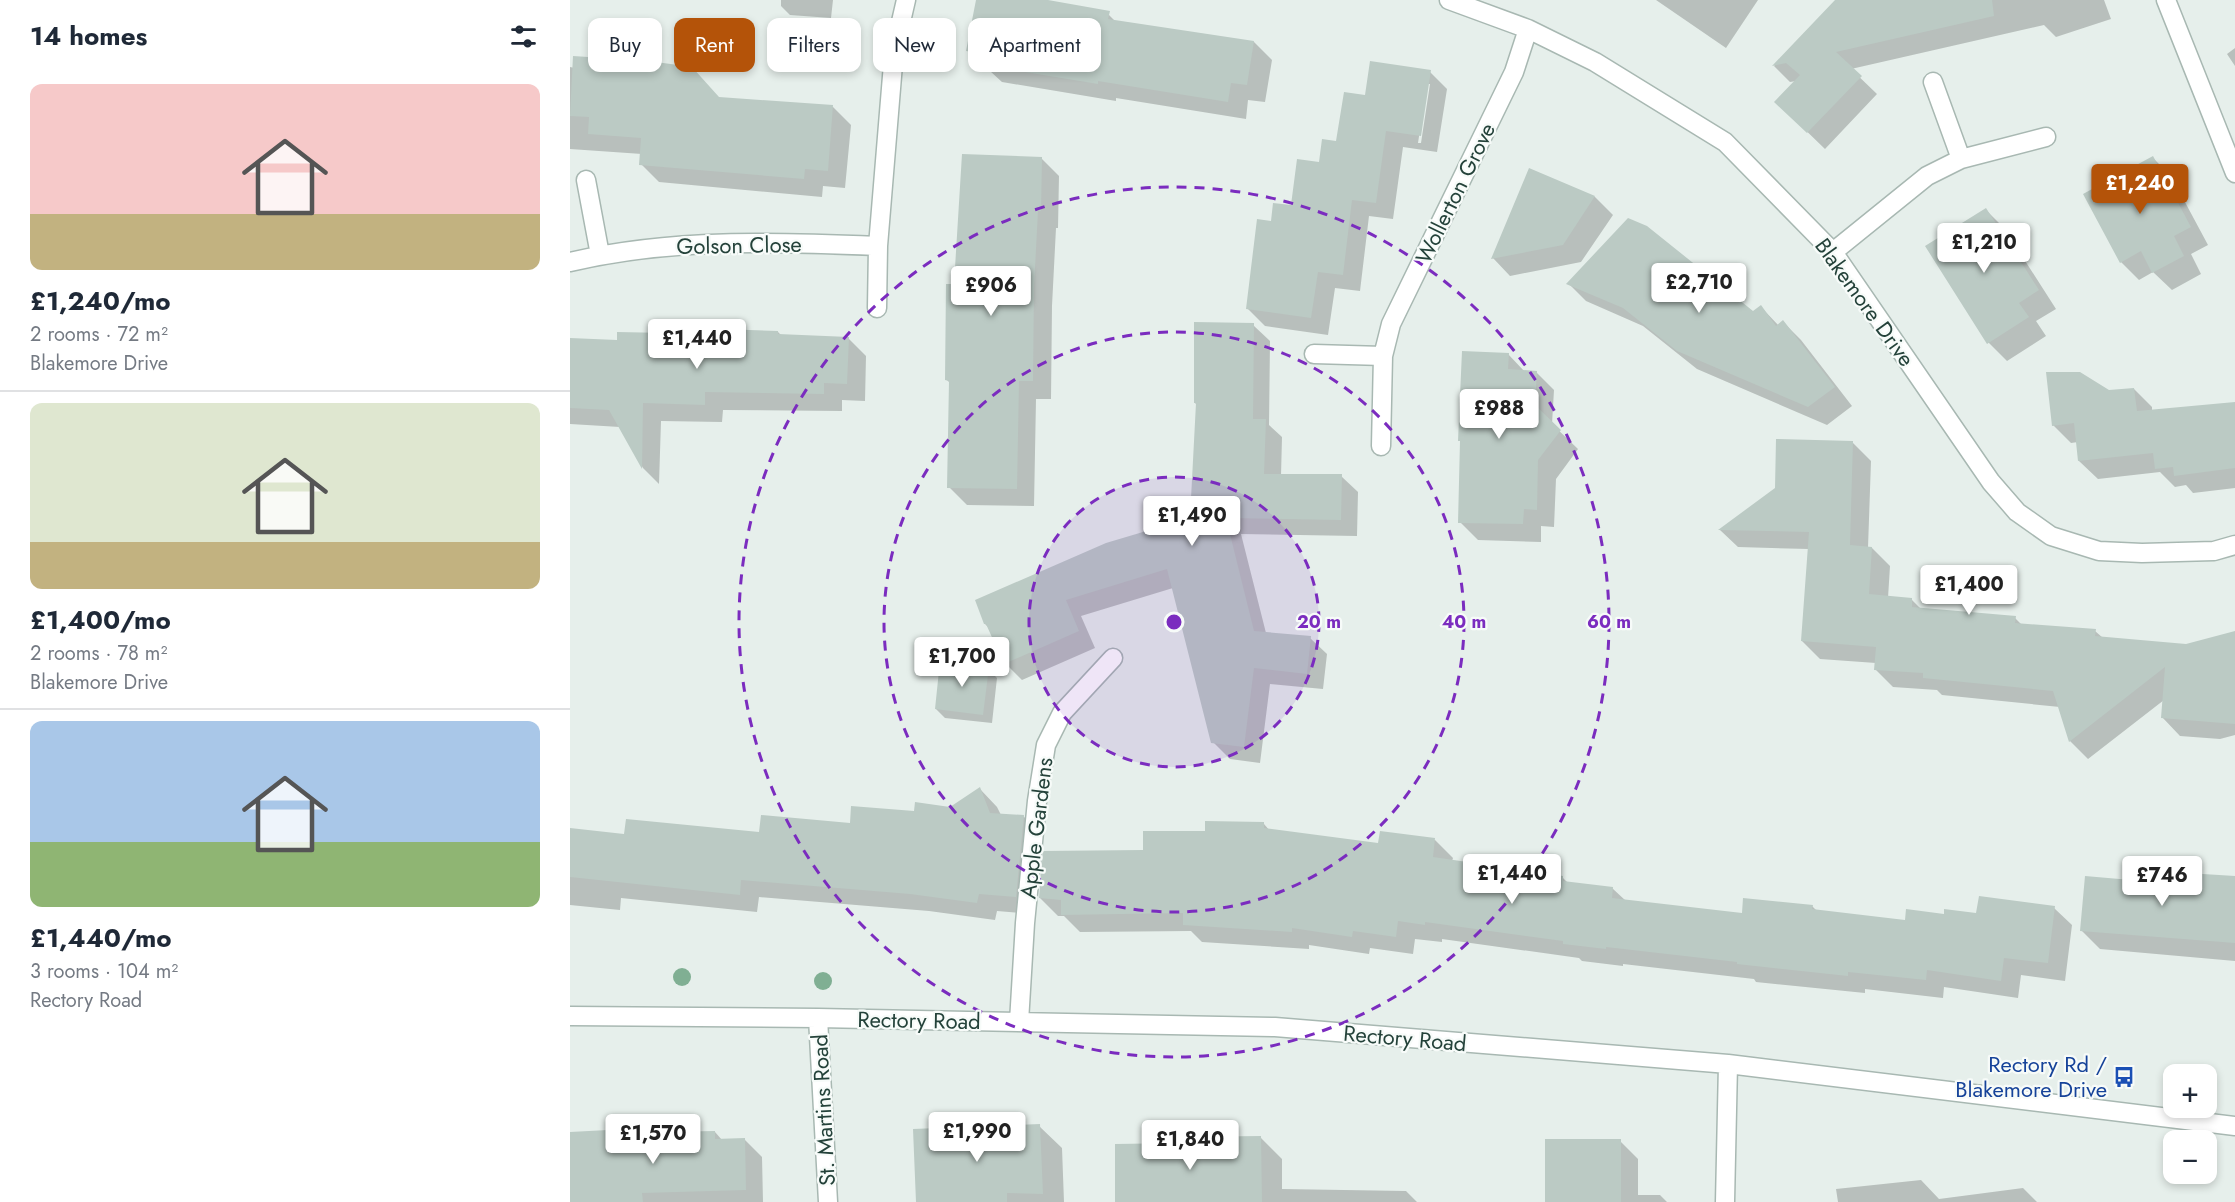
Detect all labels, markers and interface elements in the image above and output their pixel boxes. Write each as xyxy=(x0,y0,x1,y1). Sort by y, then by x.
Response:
text: 14 homes xyxy=(30,17,147,55)
chip: Buy xyxy=(588,18,662,72)
chip: Rent xyxy=(674,18,755,72)
chip: Filters xyxy=(767,18,861,72)
chip: New xyxy=(873,18,956,72)
chip: Apartment xyxy=(968,18,1101,72)
icon: filters xyxy=(507,20,540,53)
street label: Wollerton Grove xyxy=(1407,117,1503,269)
icon: home xyxy=(231,123,339,231)
pin: £1,240 xyxy=(2091,164,2189,215)
text: £1,240 xyxy=(2105,169,2175,198)
pin: £1,210 xyxy=(1935,223,2033,274)
street label: Golson Close xyxy=(676,228,802,262)
text: £1,210 xyxy=(1951,228,2017,257)
street label: Blakemore Drive xyxy=(1807,231,1923,373)
pin: £2,710 xyxy=(1650,263,1748,314)
pin: £906 xyxy=(955,266,1027,317)
text: £2,710 xyxy=(1665,268,1733,297)
text: £906 xyxy=(965,271,1017,300)
text: £1,240/mo xyxy=(30,282,171,320)
pin: £1,440 xyxy=(648,319,746,370)
text: 2 rooms · 72 m² xyxy=(30,320,168,349)
text: £1,440 xyxy=(662,324,732,353)
text: Blakemore Drive xyxy=(30,349,168,378)
pin: £988 xyxy=(1463,389,1535,440)
text: £988 xyxy=(1474,394,1524,423)
icon: home xyxy=(231,442,339,550)
pin: £1,490 xyxy=(1143,496,1241,547)
text: £1,490 xyxy=(1157,501,1227,530)
pin: £1,400 xyxy=(1920,565,2018,616)
text: £1,400 xyxy=(1934,570,2004,599)
text: £1,400/mo xyxy=(30,601,171,639)
text: 20 m xyxy=(1297,609,1341,635)
text: 40 m xyxy=(1442,609,1486,635)
text: 60 m xyxy=(1587,609,1631,635)
centre of rings xyxy=(1164,612,1184,632)
pin: £1,700 xyxy=(913,637,1011,688)
text: 2 rooms · 78 m² xyxy=(30,639,167,668)
text: £1,700 xyxy=(928,642,996,671)
text: Blakemore Drive xyxy=(30,668,168,697)
street label: Apple Gardens xyxy=(1011,755,1061,900)
icon: home xyxy=(231,760,339,868)
pin: £1,440 xyxy=(1463,854,1561,905)
pin: £746 xyxy=(2126,856,2198,907)
text: £1,440 xyxy=(1477,859,1547,888)
text: £746 xyxy=(2136,861,2188,890)
text: £1,440/mo xyxy=(30,919,172,957)
text: 3 rooms · 104 m² xyxy=(30,957,178,986)
text: Rectory Road xyxy=(30,986,142,1015)
street label: Rectory Road xyxy=(857,1003,981,1037)
street label: Rectory Road xyxy=(1342,1017,1468,1059)
street label: St. Martins Road xyxy=(803,1033,843,1187)
place label: Rectory Rd / Blakemore Drive xyxy=(1955,1048,2107,1105)
map controls xyxy=(2163,1064,2217,1184)
button: + xyxy=(2163,1064,2217,1118)
bus stop icon: Rectory Rd / Blakemore Drive xyxy=(2112,1065,2136,1089)
pin: £1,990 xyxy=(928,1112,1026,1163)
pin: £1,570 xyxy=(604,1114,702,1165)
text: £1,990 xyxy=(943,1117,1011,1146)
text: £1,570 xyxy=(619,1119,687,1148)
pin: £1,840 xyxy=(1141,1120,1239,1171)
text: £1,840 xyxy=(1156,1125,1224,1154)
button: − xyxy=(2163,1130,2217,1184)

